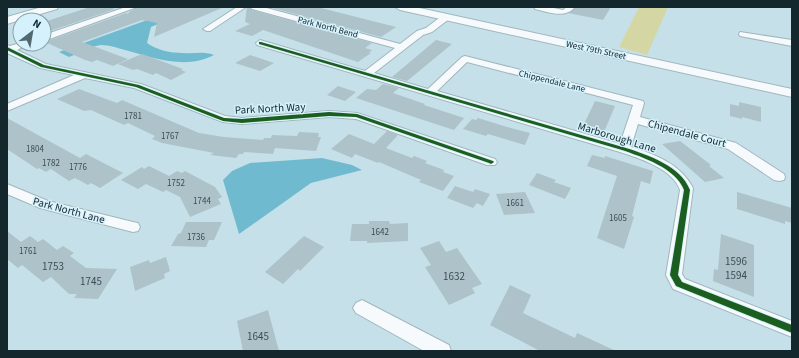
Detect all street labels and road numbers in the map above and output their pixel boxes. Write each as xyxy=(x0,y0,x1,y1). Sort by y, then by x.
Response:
street label: Park North Bend xyxy=(296,13,359,42)
street label: West 79th Street xyxy=(565,38,627,63)
street label: Chippendale Lane xyxy=(517,67,587,96)
street label: Park North Way xyxy=(234,99,306,118)
street label: Chipendale Court xyxy=(646,116,728,151)
street label: Marborough Lane xyxy=(576,118,658,157)
street label: Park North Lane xyxy=(31,194,107,227)

